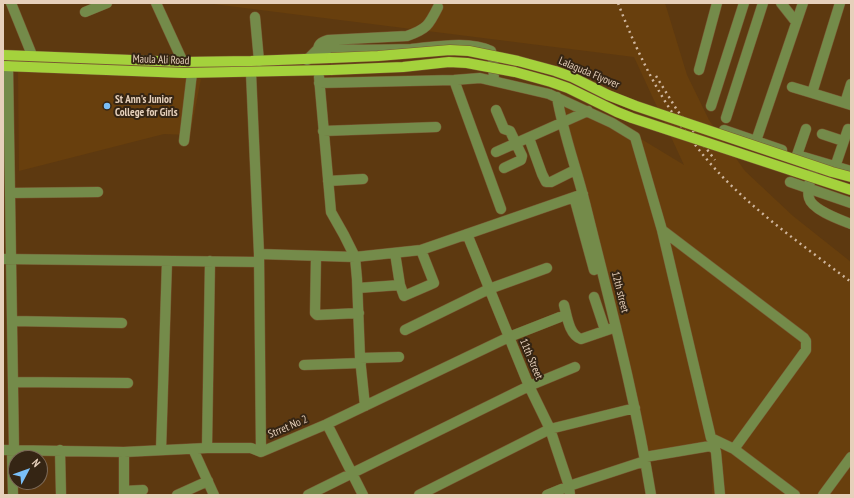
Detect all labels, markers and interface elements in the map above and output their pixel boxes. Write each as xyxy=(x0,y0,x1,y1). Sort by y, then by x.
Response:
street label: Maula Ali Road xyxy=(132,52,190,68)
street label: Lalaguda Flyover xyxy=(557,54,621,92)
place label: St Ann's Junior College for Girls xyxy=(115,93,178,119)
marker: St Ann's Junior College for Girls xyxy=(102,101,112,111)
street label: 12th street xyxy=(609,270,631,314)
street label: 11th Street xyxy=(517,337,545,381)
street label: Strret No 2 xyxy=(266,413,310,441)
north arrow xyxy=(8,450,48,490)
text: N xyxy=(29,456,44,470)

